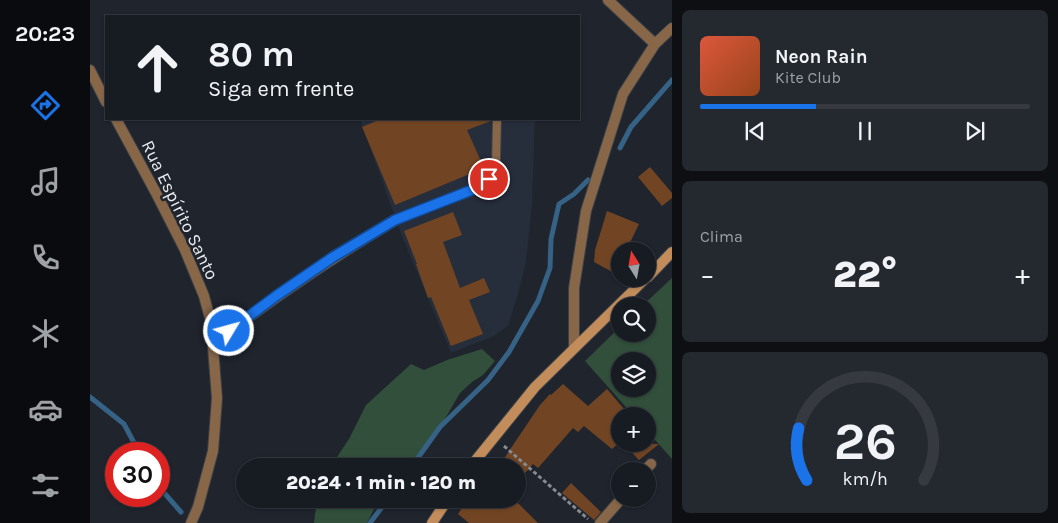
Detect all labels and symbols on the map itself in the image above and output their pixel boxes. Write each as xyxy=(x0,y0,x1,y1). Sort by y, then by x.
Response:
street label: Rua Espírito Santo xyxy=(137,137,223,283)
pin xyxy=(468,158,510,200)
north arrow xyxy=(611,242,656,288)
position arrow xyxy=(202,304,254,356)
speed limit sign: 30 xyxy=(105,442,170,507)

